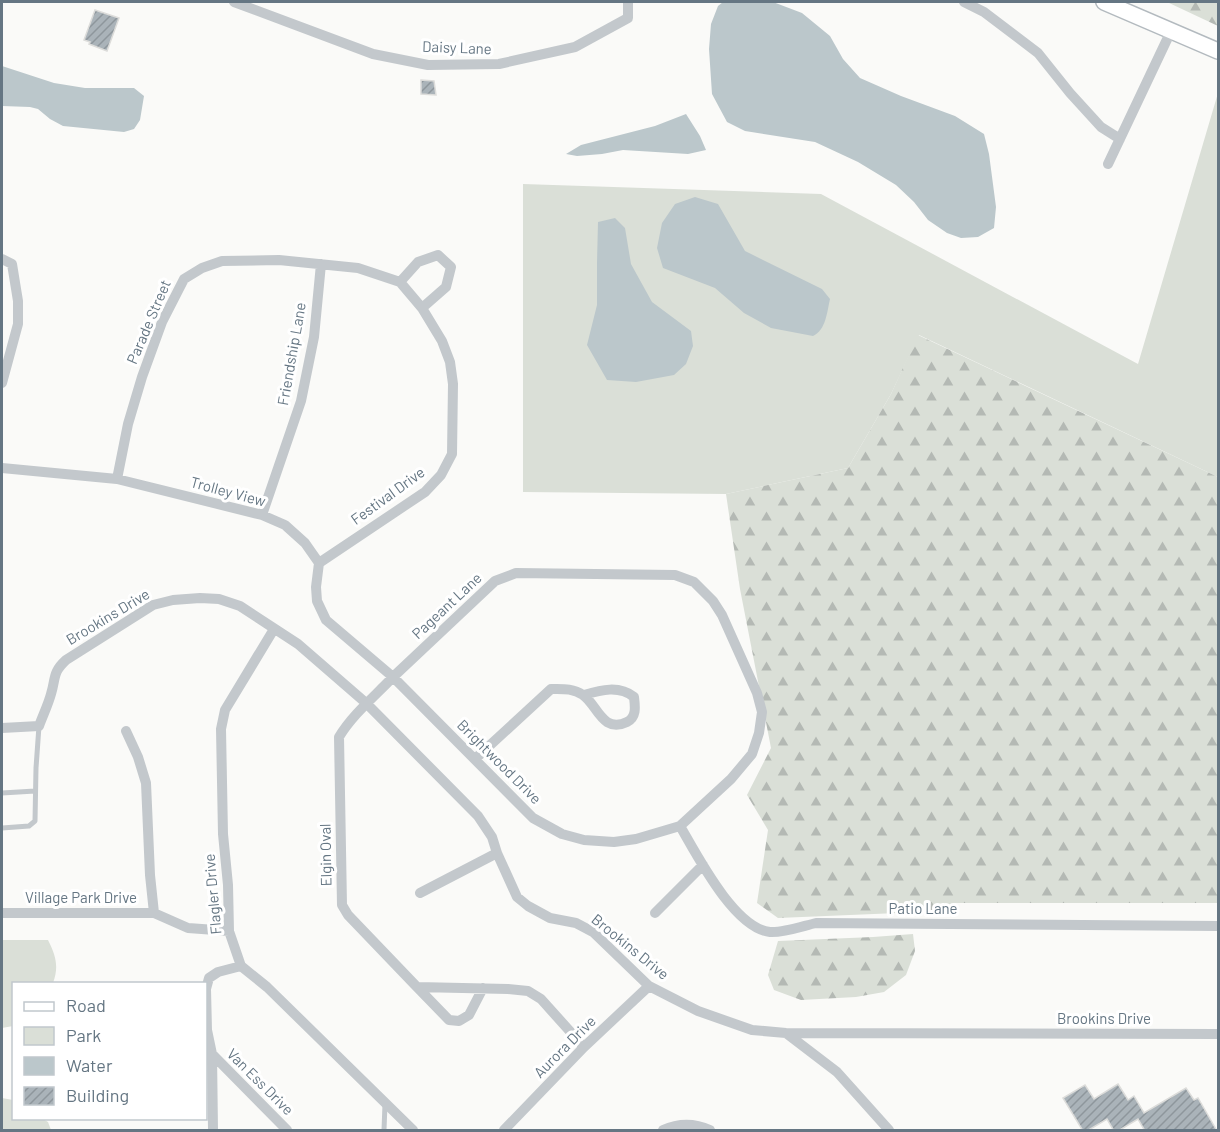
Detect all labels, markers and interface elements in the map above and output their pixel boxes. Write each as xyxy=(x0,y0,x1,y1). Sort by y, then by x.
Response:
street label: Daisy Lane xyxy=(422,37,492,57)
street label: Parade Street xyxy=(122,277,174,366)
street label: Friendship Lane xyxy=(273,301,309,407)
street label: Festival Drive xyxy=(347,462,428,528)
street label: Trolley View xyxy=(189,472,268,510)
street label: Pageant Lane xyxy=(408,568,485,642)
street label: Brookins Drive xyxy=(62,584,152,648)
street label: Brightwood Drive xyxy=(454,715,546,807)
street label: Elgin Oval xyxy=(315,823,335,887)
street label: Flagler Drive xyxy=(200,853,224,935)
street label: Village Park Drive xyxy=(25,888,137,906)
street label: Patio Lane xyxy=(888,899,958,917)
street label: Brookins Drive xyxy=(588,910,673,983)
legend xyxy=(12,982,207,1120)
text: Road xyxy=(66,994,106,1016)
street label: Brookins Drive xyxy=(1057,1009,1151,1027)
street label: Aurora Drive xyxy=(530,1012,599,1081)
text: Park xyxy=(66,1024,101,1046)
street label: Van Ess Drive xyxy=(224,1044,298,1118)
text: Water xyxy=(66,1054,113,1076)
text: Building xyxy=(66,1084,129,1106)

